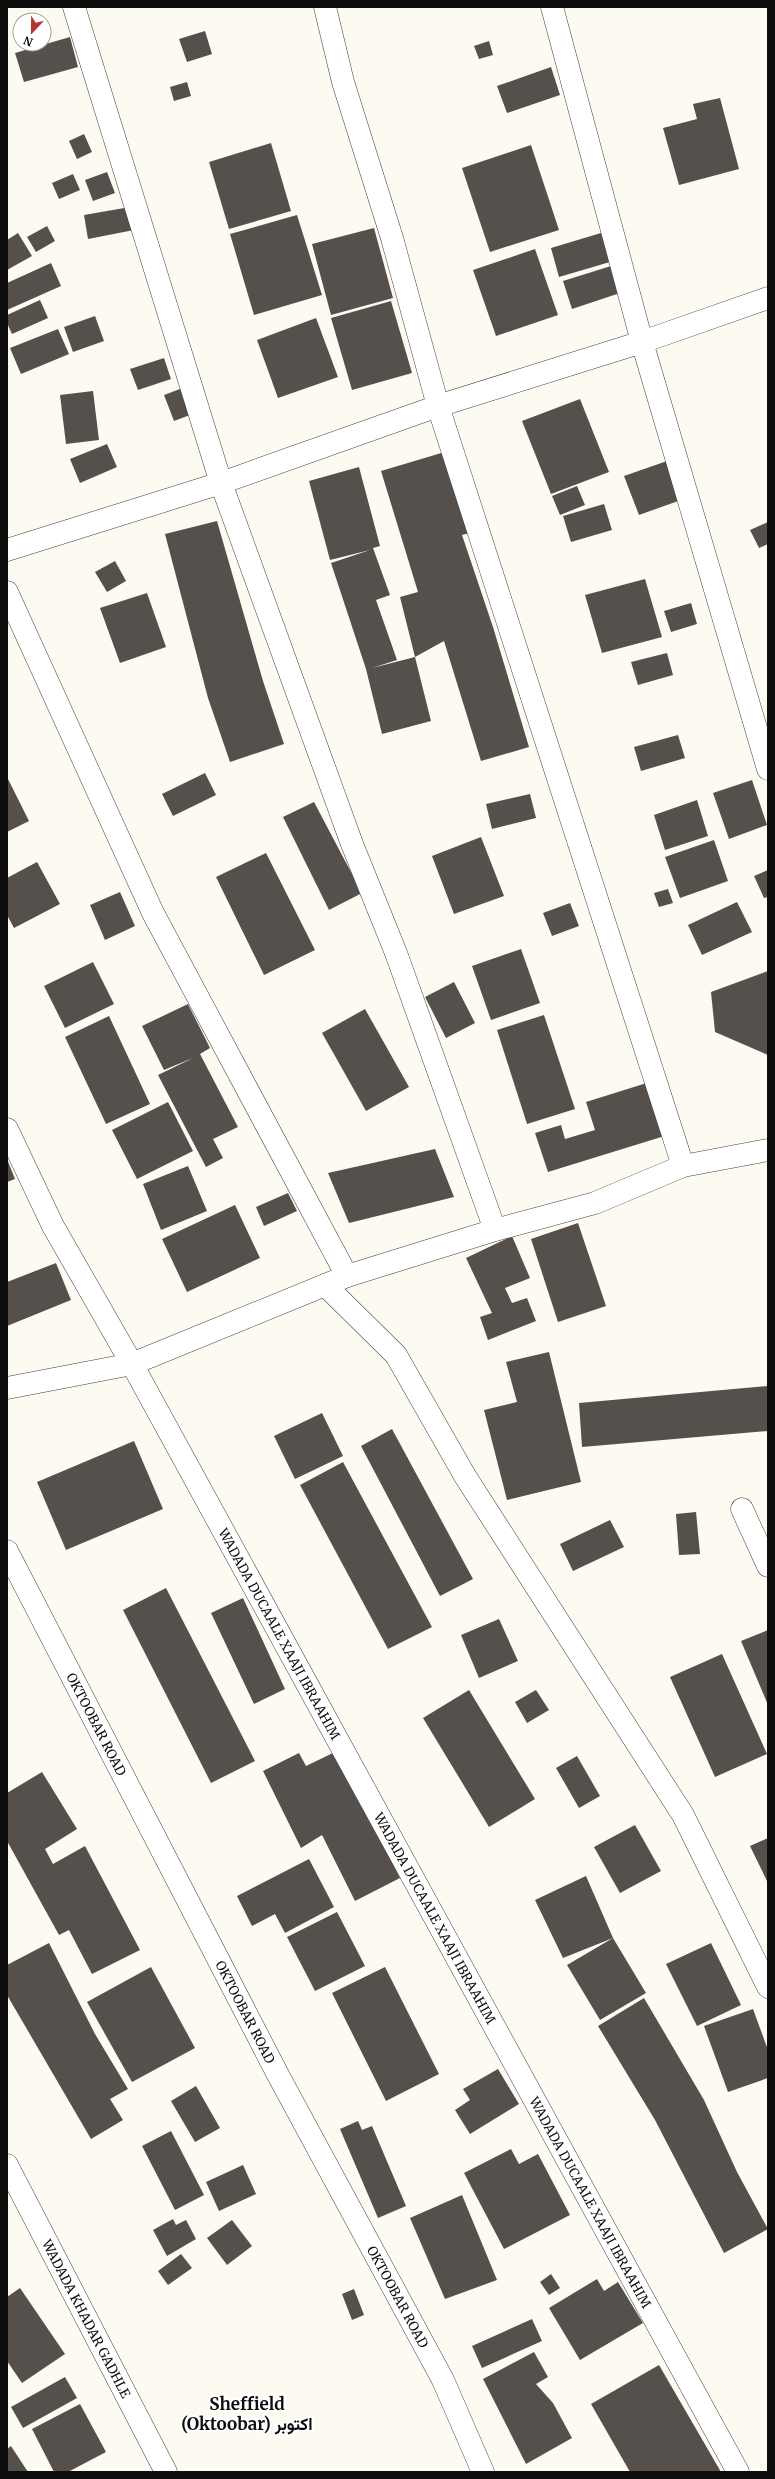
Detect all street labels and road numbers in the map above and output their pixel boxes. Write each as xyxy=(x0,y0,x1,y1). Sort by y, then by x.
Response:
street label: WADADA DUCAALE XAAJI IBRAAHIM xyxy=(214,1525,344,1743)
street label: OKTOOBAR ROAD xyxy=(63,1670,130,1779)
street label: WADADA DUCAALE XAAJI IBRAAHIM xyxy=(370,1809,499,2027)
street label: OKTOOBAR ROAD xyxy=(211,1958,279,2067)
street label: WADADA DUCAALE XAAJI IBRAAHIM xyxy=(525,2093,655,2311)
street label: WADADA KHADAR GADHLE xyxy=(38,2236,134,2402)
street label: OKTOOBAR ROAD xyxy=(363,2243,432,2351)

